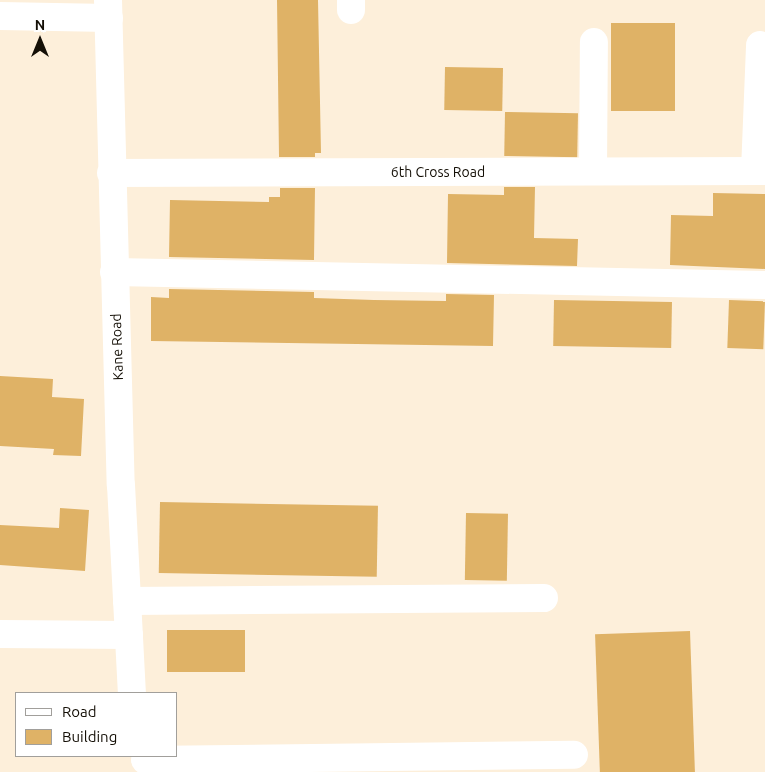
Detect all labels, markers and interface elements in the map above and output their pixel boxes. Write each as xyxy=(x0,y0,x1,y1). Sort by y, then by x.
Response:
north arrow xyxy=(15,15,65,65)
text: N xyxy=(35,17,45,33)
street label: 6th Cross Road xyxy=(391,164,485,180)
street label: Kane Road xyxy=(107,313,127,381)
legend xyxy=(15,692,178,757)
text: Road xyxy=(62,703,97,720)
text: Building xyxy=(62,728,117,745)

